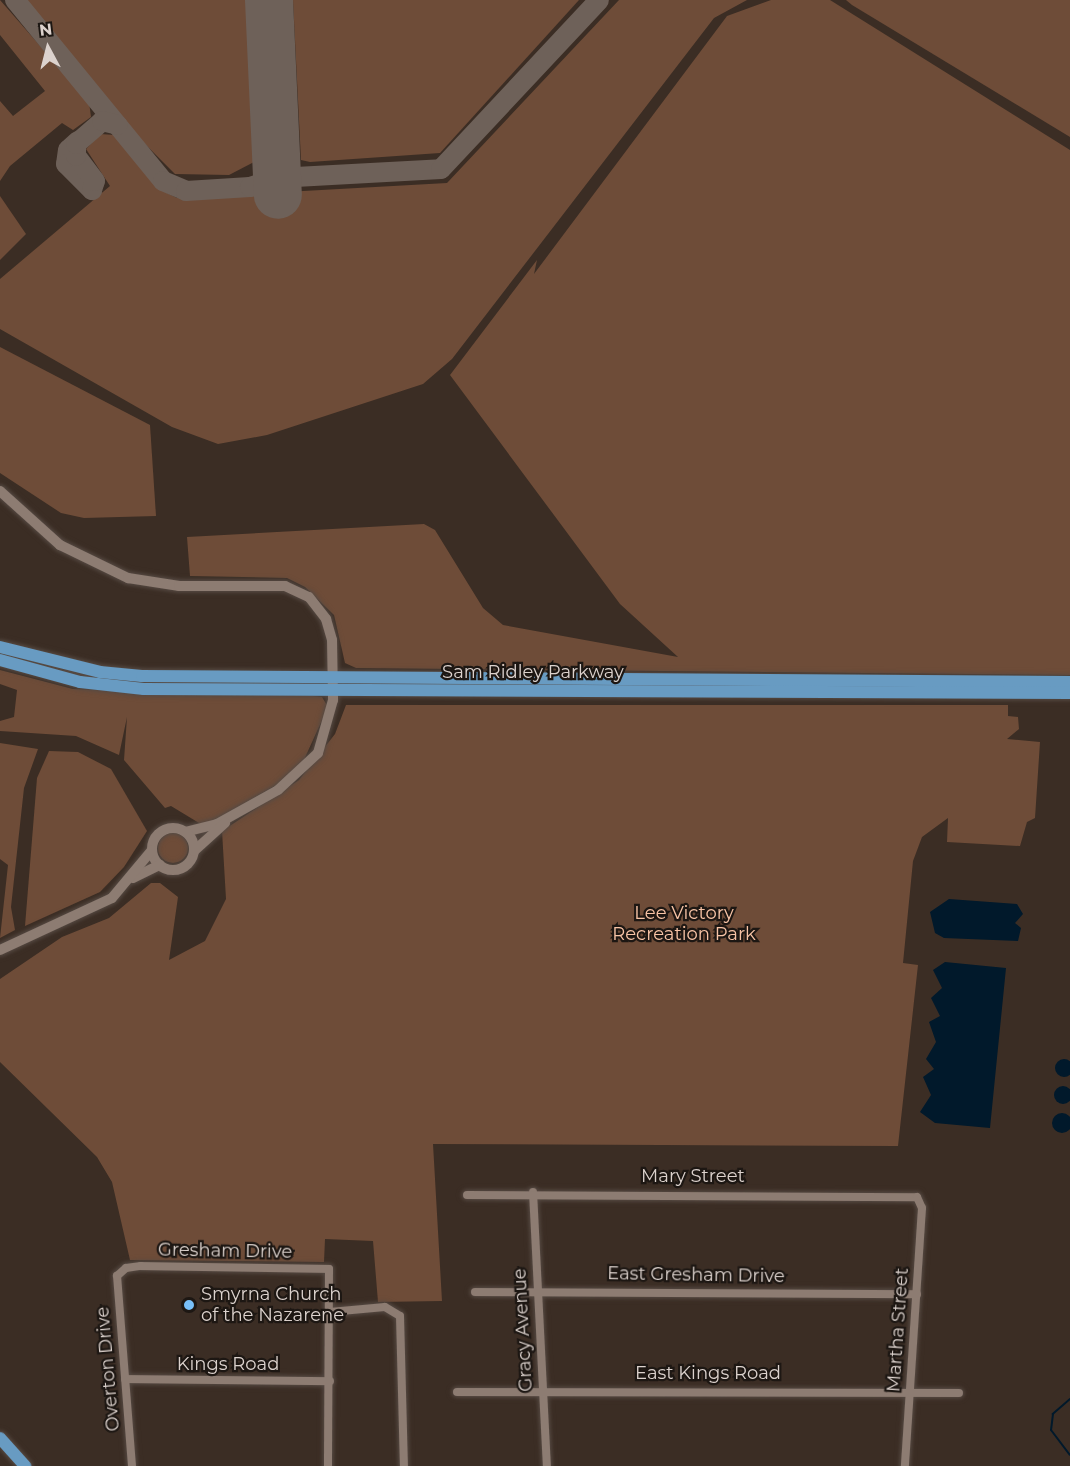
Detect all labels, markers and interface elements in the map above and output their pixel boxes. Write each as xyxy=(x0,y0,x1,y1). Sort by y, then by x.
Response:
north arrow xyxy=(18,18,78,78)
text: N xyxy=(38,19,53,40)
street label: Sam Ridley Parkway xyxy=(442,661,624,683)
park label: Lee Victory Recreation Park xyxy=(612,903,756,946)
street label: Mary Street xyxy=(641,1165,745,1187)
street label: Gresham Drive xyxy=(158,1239,292,1263)
street label: East Gresham Drive xyxy=(607,1263,785,1287)
street label: Martha Street xyxy=(883,1267,913,1393)
street label: Gracy Avenue xyxy=(509,1268,537,1392)
place label: Smyrna Church of the Nazarene xyxy=(201,1284,344,1326)
marker: Smyrna Church of the Nazarene xyxy=(182,1298,196,1312)
street label: Overton Drive xyxy=(92,1306,124,1432)
street label: Kings Road xyxy=(177,1353,279,1375)
street label: East Kings Road xyxy=(635,1362,781,1384)

